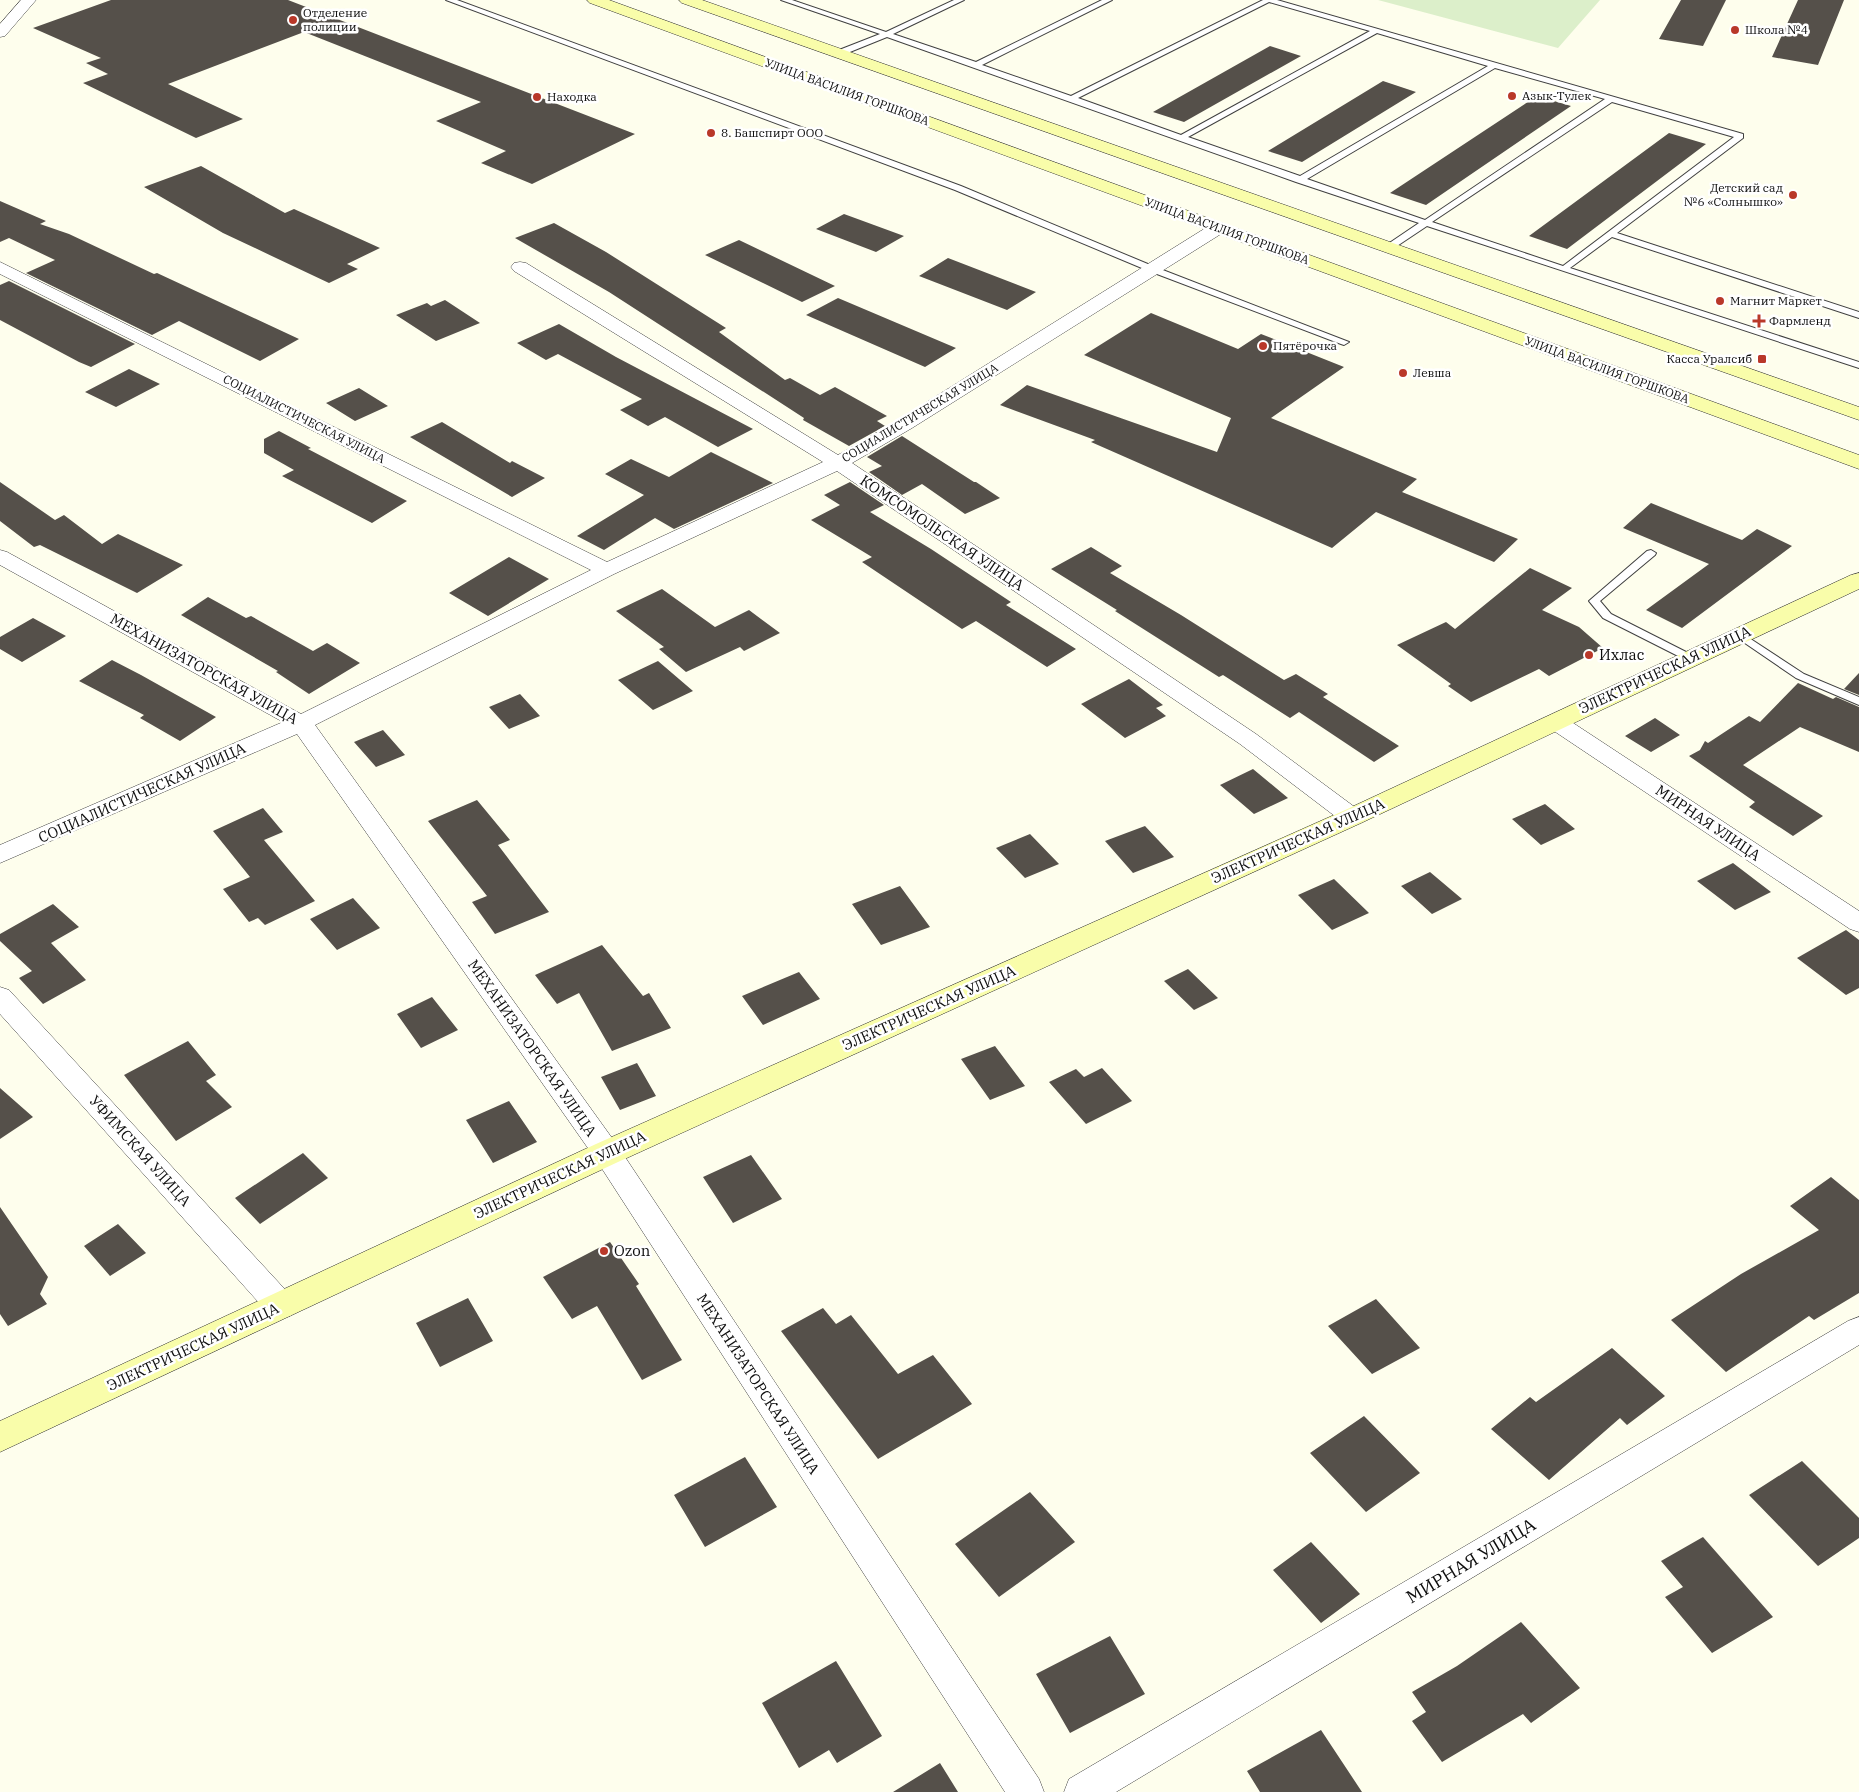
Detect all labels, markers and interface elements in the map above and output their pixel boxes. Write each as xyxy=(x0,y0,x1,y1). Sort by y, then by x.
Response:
place label: Отделение полиции xyxy=(303,5,367,34)
marker: Отделение полиции xyxy=(287,14,299,26)
place label: Школа №4 xyxy=(1745,22,1808,37)
marker: Школа №4 xyxy=(1729,24,1741,36)
street label: УЛИЦА ВАСИЛИЯ ГОРШКОВА xyxy=(763,55,932,129)
place label: Азык-Тулек xyxy=(1522,88,1591,103)
place label: Находка xyxy=(547,89,597,104)
marker: Азык-Тулек xyxy=(1506,90,1518,102)
marker: Находка xyxy=(531,91,543,103)
place label: 8. Башспирт ООО xyxy=(721,125,823,140)
marker: 8. Башспирт ООО xyxy=(705,127,717,139)
place label: Детский сад №6 «Солнышко» xyxy=(1684,180,1783,209)
marker: Детский сад №6 «Солнышко» xyxy=(1787,189,1799,201)
street label: УЛИЦА ВАСИЛИЯ ГОРШКОВА xyxy=(1143,194,1312,268)
place label: Магнит Маркет xyxy=(1730,293,1822,308)
marker: Магнит Маркет xyxy=(1714,295,1726,307)
place label: Фармленд xyxy=(1769,313,1831,328)
marker: Фармленд xyxy=(1753,315,1765,327)
street label: УЛИЦА ВАСИЛИЯ ГОРШКОВА xyxy=(1523,333,1692,407)
place label: Пятёрочка xyxy=(1273,338,1338,353)
marker: Пятёрочка xyxy=(1257,340,1269,352)
place label: Касса Уралсиб xyxy=(1667,351,1752,366)
marker: Касса Уралсиб xyxy=(1756,353,1768,365)
street label: СОЦИАЛИСТИЧЕСКАЯ УЛИЦА xyxy=(839,359,1001,465)
place label: Левша xyxy=(1413,365,1452,380)
marker: Левша xyxy=(1397,367,1409,379)
street label: СОЦИАЛИСТИЧЕСКАЯ УЛИЦА xyxy=(221,371,388,466)
street label: КОМСОМОЛЬСКАЯ УЛИЦА xyxy=(857,470,1029,595)
street label: МЕХАНИЗАТОРСКАЯ УЛИЦА xyxy=(107,609,302,729)
street label: ЭЛЕКТРИЧЕСКАЯ УЛИЦА xyxy=(1576,621,1754,718)
place label: Ихлас xyxy=(1599,645,1645,664)
marker: Ихлас xyxy=(1583,649,1595,661)
street label: СОЦИАЛИСТИЧЕСКАЯ УЛИЦА xyxy=(35,738,249,847)
street label: МИРНАЯ УЛИЦА xyxy=(1652,780,1765,865)
street label: ЭЛЕКТРИЧЕСКАЯ УЛИЦА xyxy=(1208,793,1388,887)
street label: МЕХАНИЗАТОРСКАЯ УЛИЦА xyxy=(464,956,601,1140)
street label: ЭЛЕКТРИЧЕСКАЯ УЛИЦА xyxy=(839,960,1019,1054)
street label: УФИМСКАЯ УЛИЦА xyxy=(85,1091,196,1211)
street label: ЭЛЕКТРИЧЕСКАЯ УЛИЦА xyxy=(471,1126,649,1223)
place label: Ozon xyxy=(614,1241,651,1260)
marker: Ozon xyxy=(598,1245,610,1257)
street label: МЕХАНИЗАТОРСКАЯ УЛИЦА xyxy=(693,1290,824,1478)
street label: ЭЛЕКТРИЧЕСКАЯ УЛИЦА xyxy=(104,1298,282,1395)
street label: МИРНАЯ УЛИЦА xyxy=(1402,1512,1540,1608)

